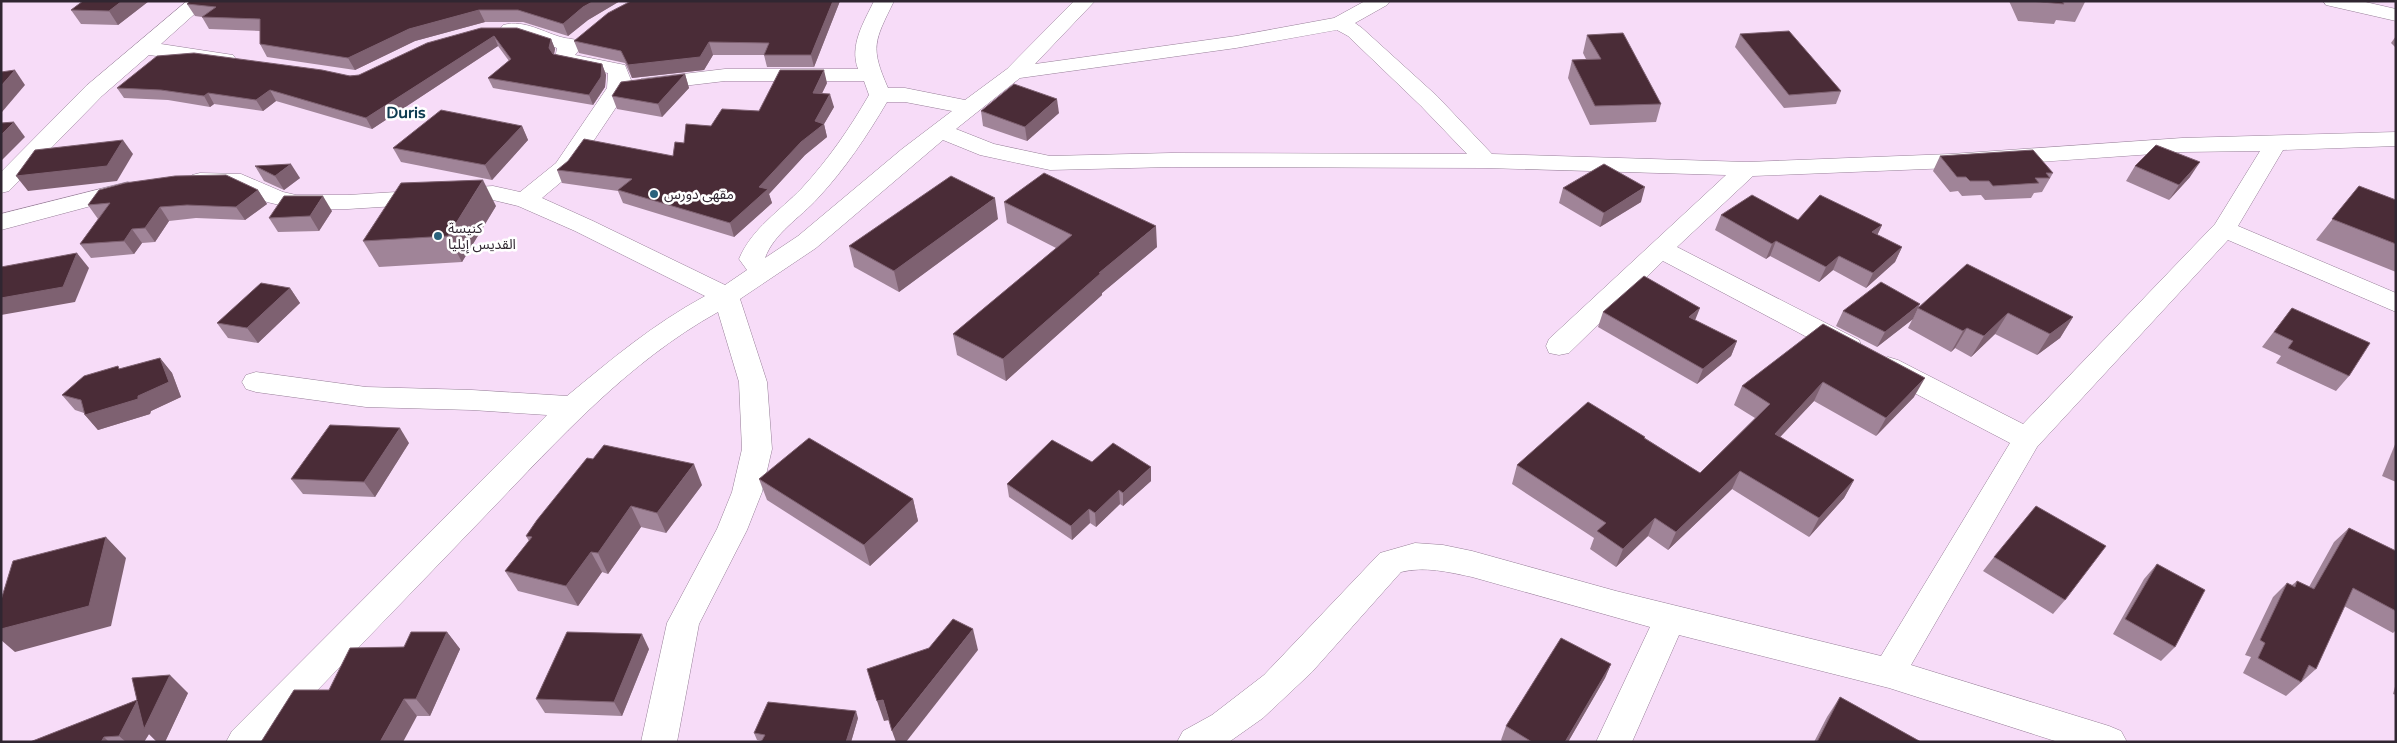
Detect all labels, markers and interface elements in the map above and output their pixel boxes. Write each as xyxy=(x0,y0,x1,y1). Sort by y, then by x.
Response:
district label: Duris xyxy=(386,103,426,123)
place label: مقهى دورس xyxy=(664,186,734,203)
marker: مقهى دورس xyxy=(648,188,660,200)
place label: كنيسة القديس إيليا xyxy=(448,220,516,254)
marker: كنيسة القديس إيليا xyxy=(432,230,444,242)

